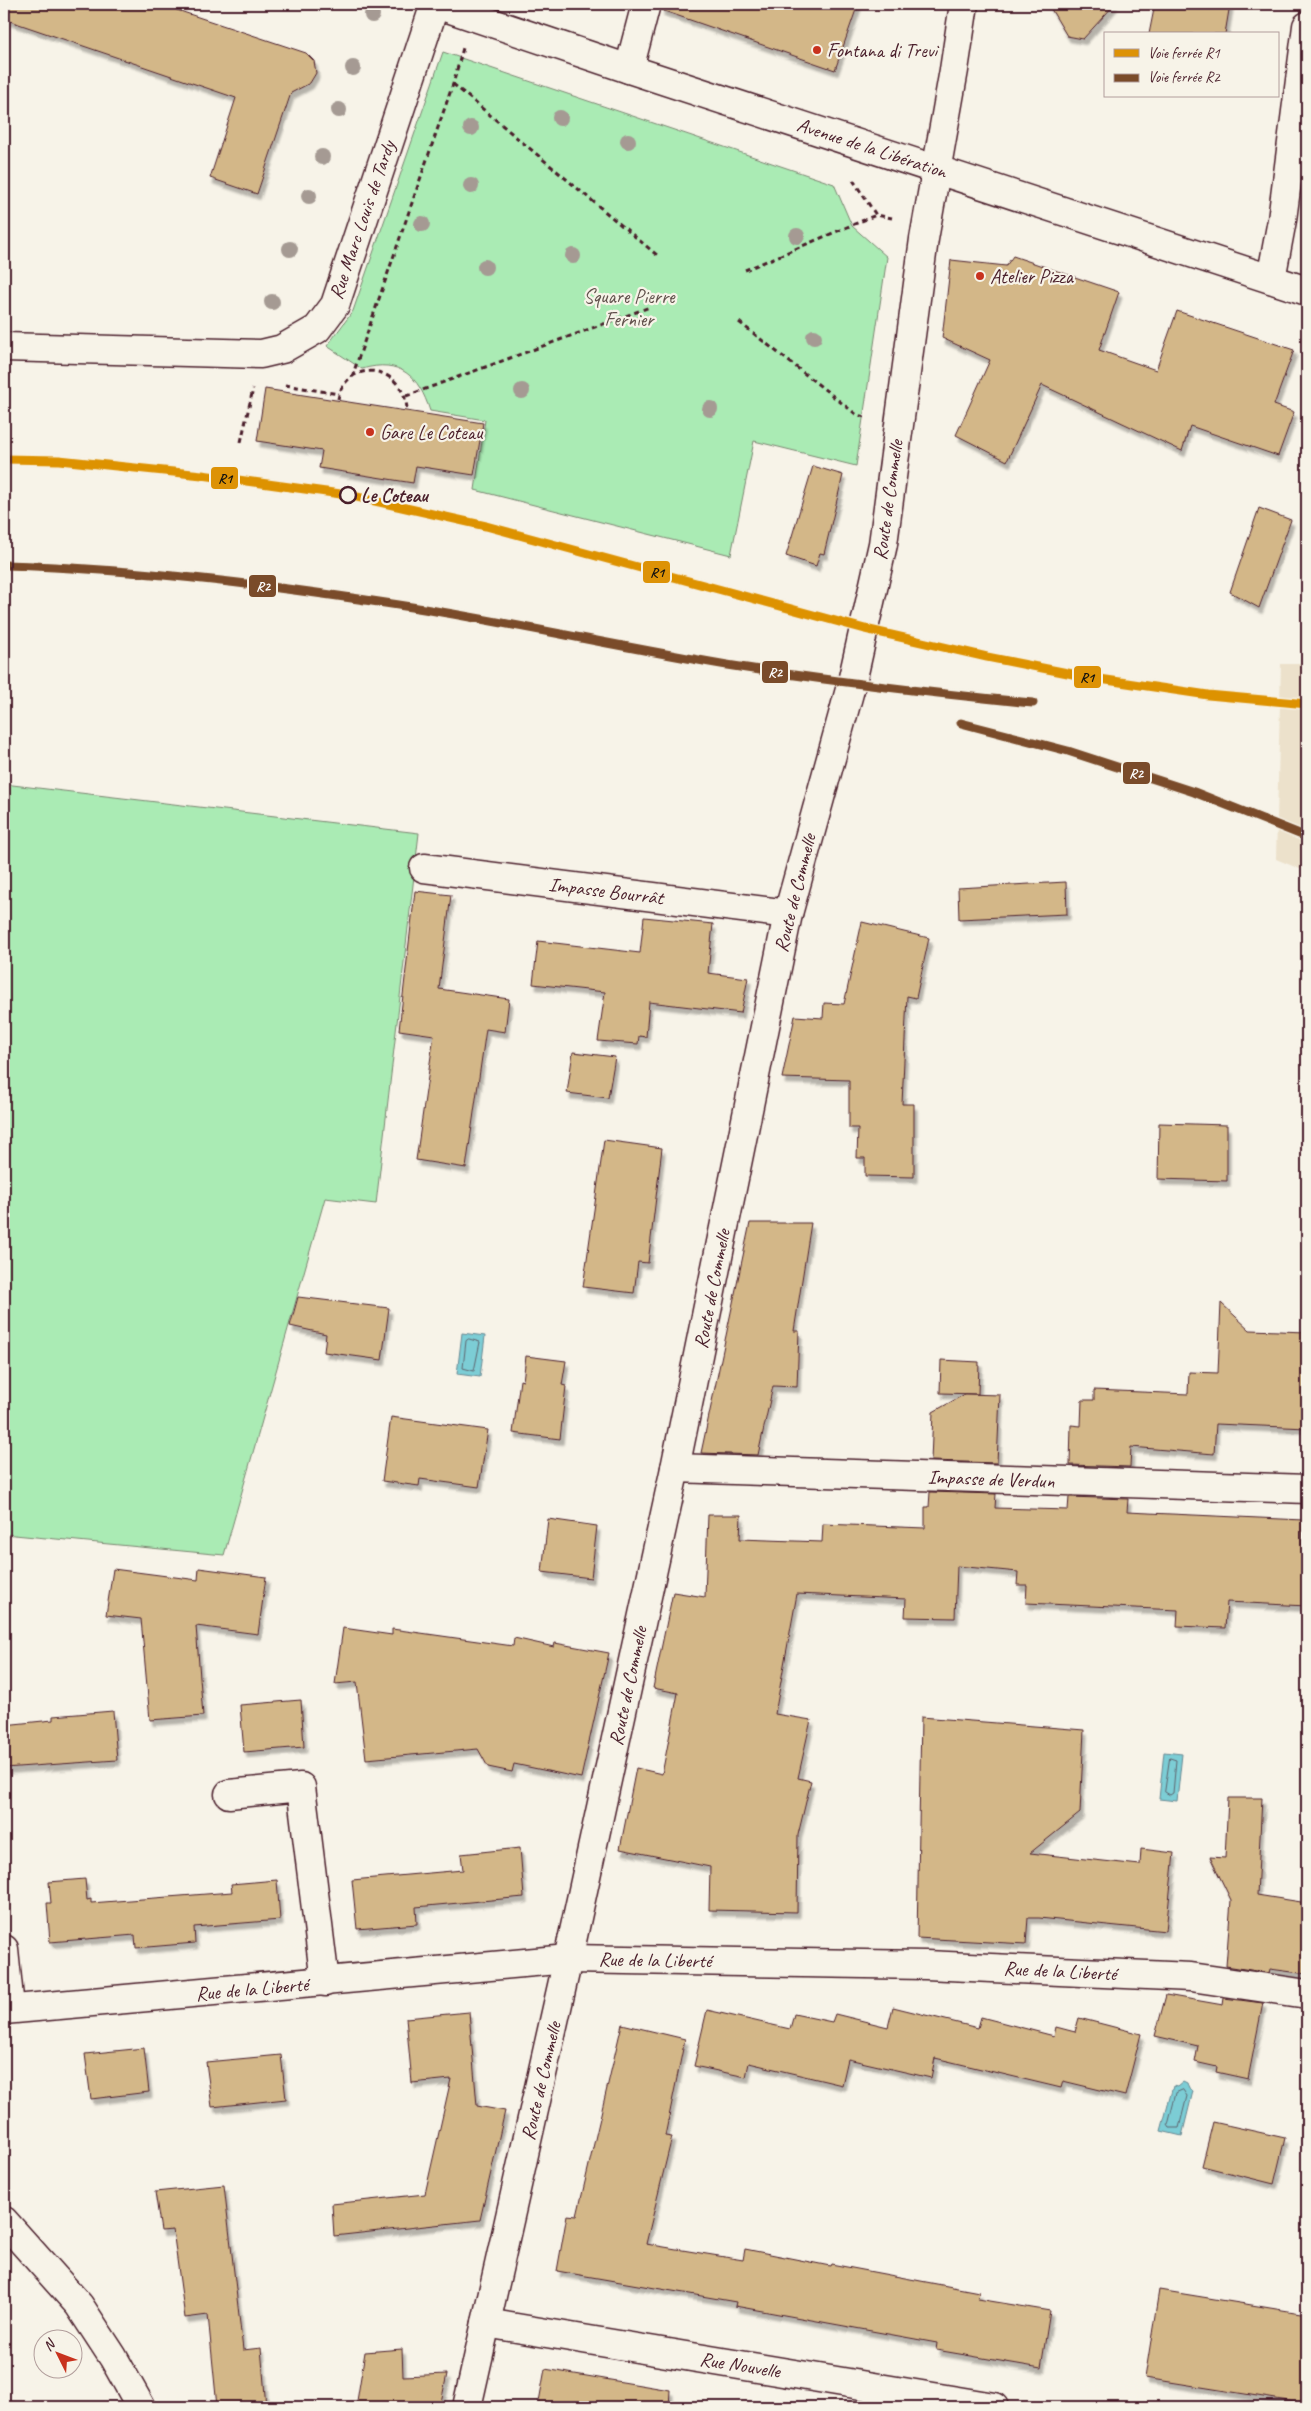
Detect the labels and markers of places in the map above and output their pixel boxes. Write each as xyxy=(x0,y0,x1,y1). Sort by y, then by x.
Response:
place label: Fontana di Trevi xyxy=(827,38,939,63)
marker: Fontana di Trevi xyxy=(811,44,823,56)
place label: Atelier Pizza xyxy=(990,264,1075,289)
marker: Atelier Pizza xyxy=(974,270,986,282)
place label: Gare Le Coteau xyxy=(380,420,484,445)
marker: Gare Le Coteau xyxy=(364,426,376,438)
place label: Le Coteau xyxy=(361,483,429,508)
marker: Le Coteau xyxy=(339,486,357,504)

